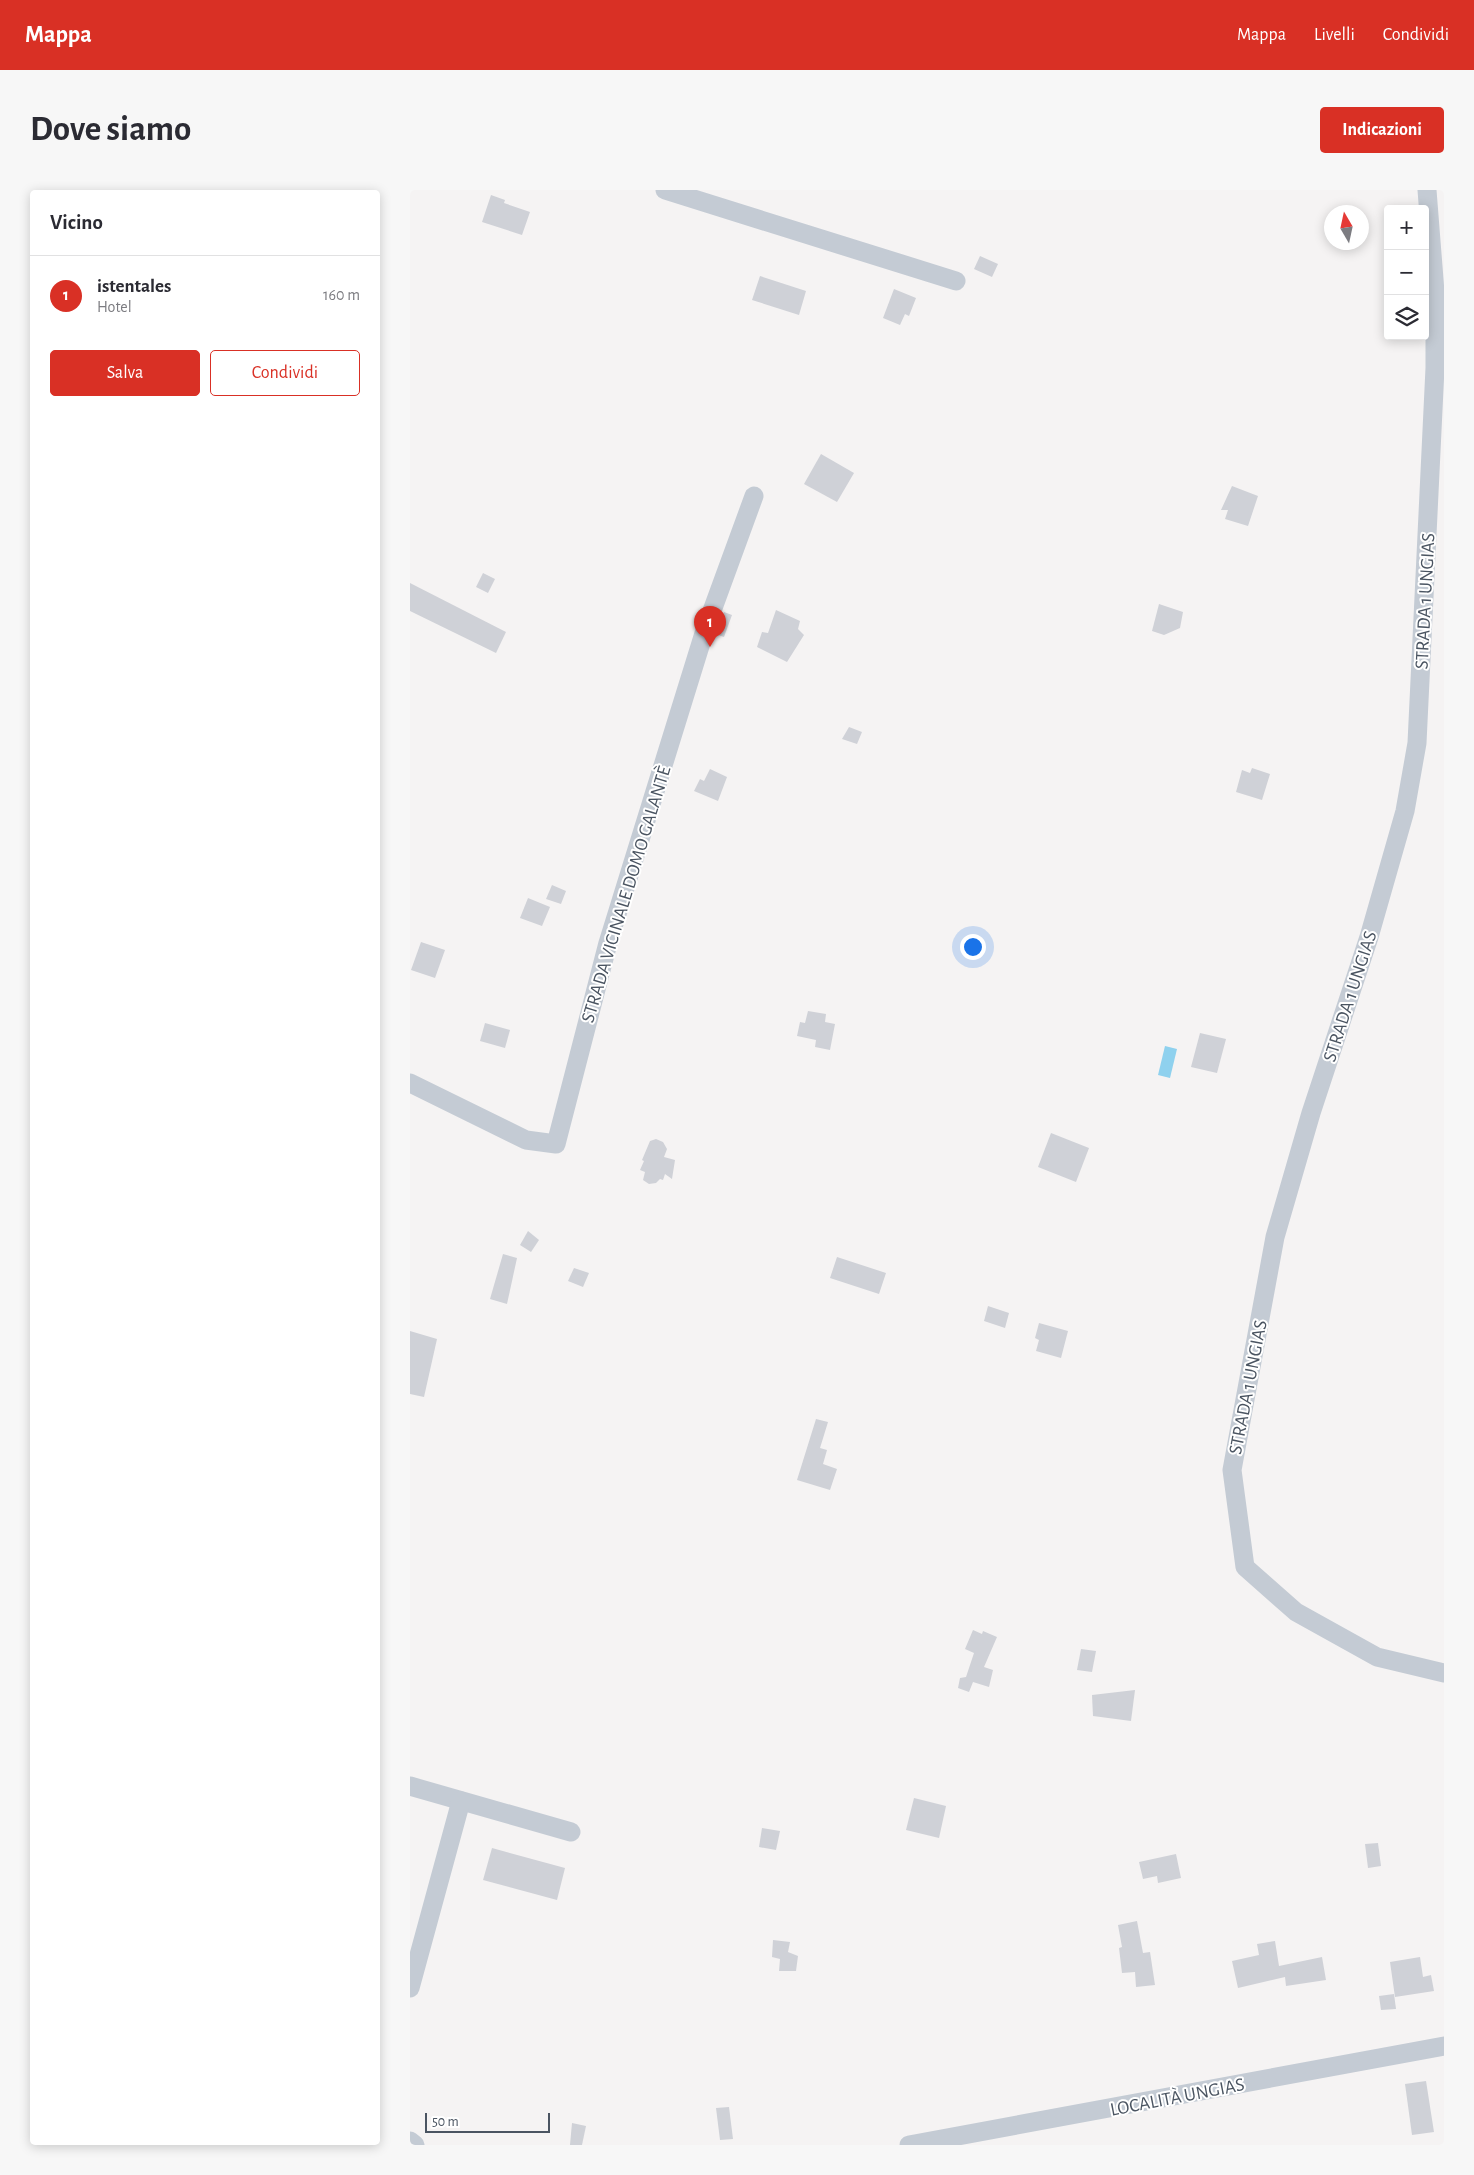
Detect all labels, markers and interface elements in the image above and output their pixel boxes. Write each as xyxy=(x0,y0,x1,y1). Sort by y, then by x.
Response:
text: Mappa xyxy=(25,23,92,47)
text: Mappa xyxy=(1237,26,1286,44)
text: Livelli xyxy=(1314,26,1355,44)
text: Condividi xyxy=(1383,26,1449,44)
button: Indicazioni xyxy=(1320,107,1444,153)
text: Dove siamo xyxy=(30,112,191,147)
north arrow xyxy=(1324,205,1369,250)
map controls xyxy=(1384,205,1429,340)
button: + xyxy=(1384,205,1429,250)
text: Vicino xyxy=(50,212,103,233)
button: − xyxy=(1384,250,1429,295)
text: istentales xyxy=(97,277,171,296)
text: 1 xyxy=(63,287,69,303)
text: 160 m xyxy=(323,287,360,303)
button: layers xyxy=(1384,295,1429,340)
text: Hotel xyxy=(97,299,132,315)
button: Salva xyxy=(50,350,200,396)
button: Condividi xyxy=(210,350,360,396)
street label: STRADA 1 UNGIAS xyxy=(1412,533,1439,670)
pin: 1 xyxy=(694,606,726,647)
street label: STRADA VICINALE DOMO GALANTÈ xyxy=(576,763,675,1025)
street label: STRADA 1 UNGIAS xyxy=(1320,929,1381,1064)
your location xyxy=(960,934,986,960)
street label: STRADA 1 UNGIAS xyxy=(1226,1319,1271,1456)
street label: LOCALITÀ UNGIAS xyxy=(1108,2073,1246,2120)
scale bar xyxy=(425,2110,550,2133)
text: 50 m xyxy=(432,2115,459,2129)

